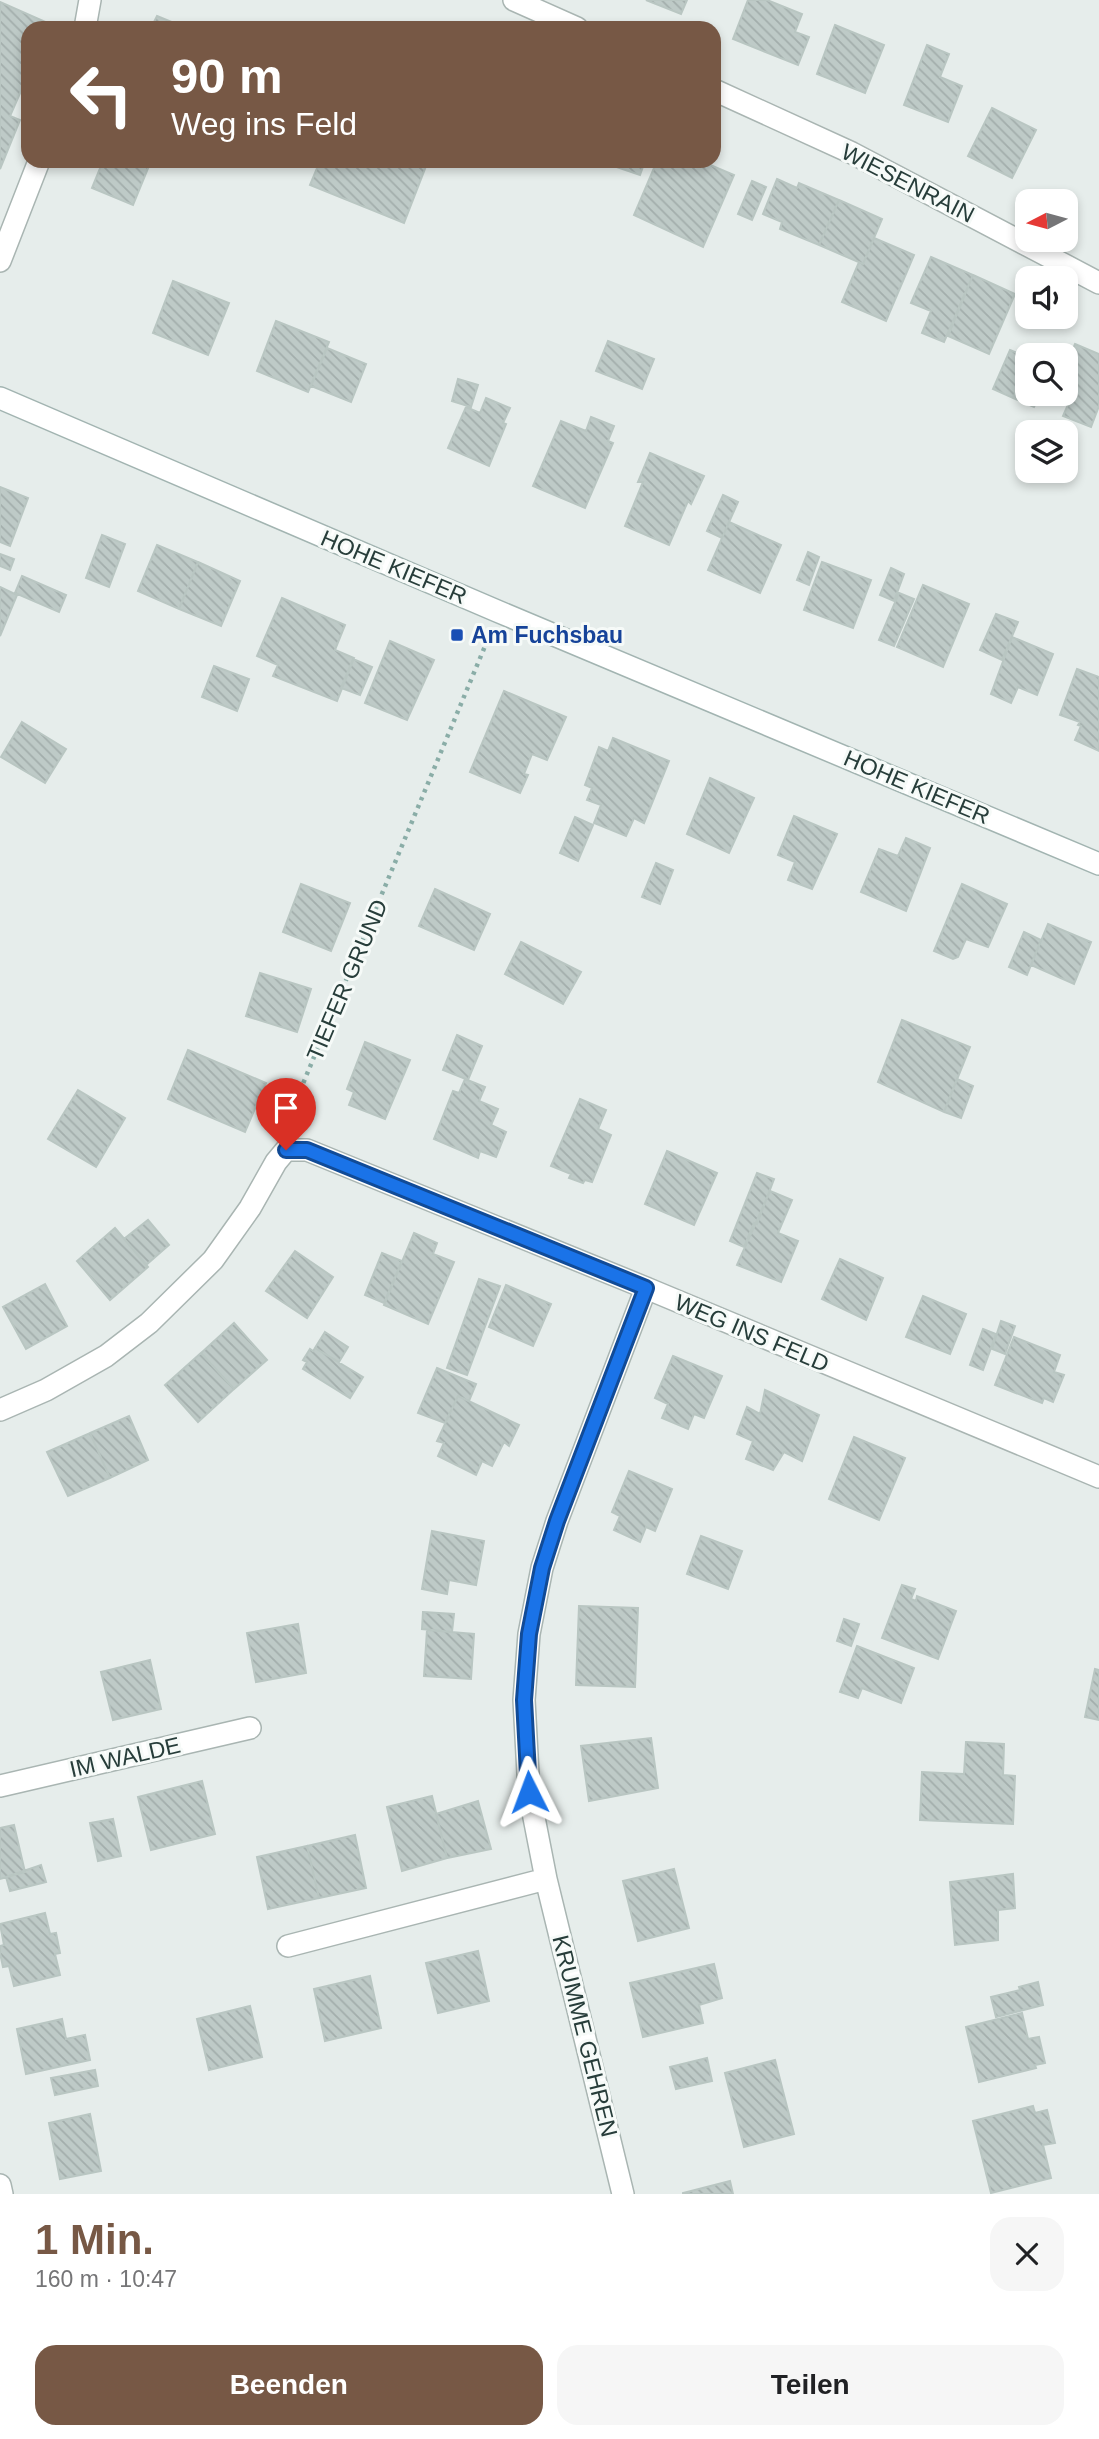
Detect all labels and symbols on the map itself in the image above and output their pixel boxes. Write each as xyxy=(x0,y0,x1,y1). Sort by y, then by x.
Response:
street label: WIESENRAIN xyxy=(837,138,979,228)
north arrow xyxy=(1015,189,1078,252)
street label: HOHE KIEFER xyxy=(317,525,471,609)
place label: Am Fuchsbau xyxy=(471,622,623,648)
marker: Am Fuchsbau xyxy=(449,627,465,643)
street label: HOHE KIEFER xyxy=(840,745,994,829)
street label: TIEFER GRUND xyxy=(301,896,393,1064)
pin xyxy=(256,1078,316,1150)
street label: WEG INS FELD xyxy=(671,1289,833,1377)
street label: IM WALDE xyxy=(67,1732,183,1782)
position arrow xyxy=(492,1755,566,1829)
street label: KRUMME GEHREN xyxy=(547,1932,623,2140)

